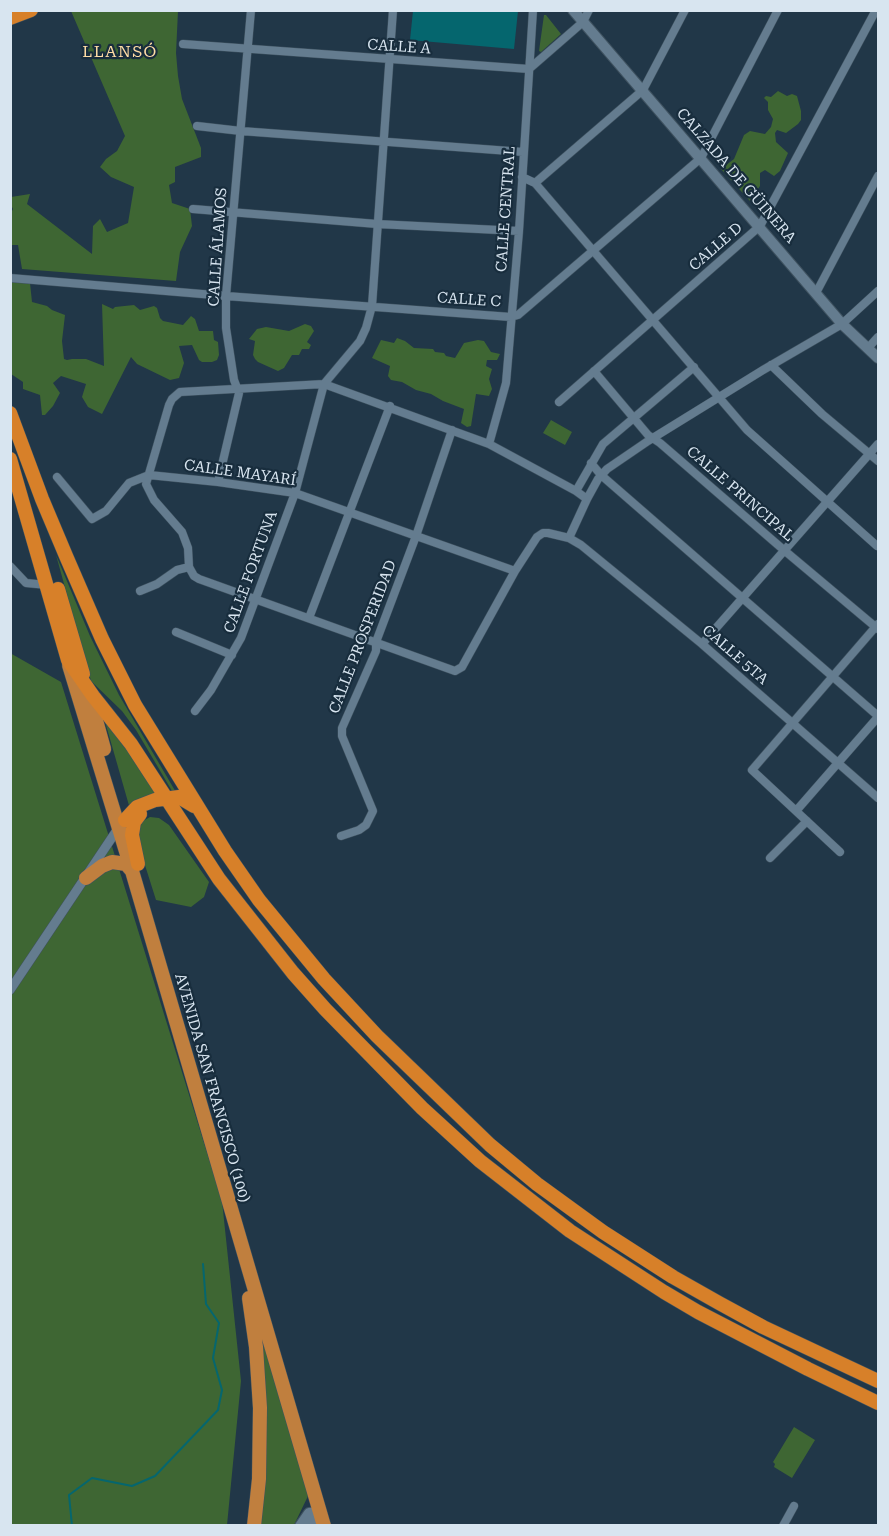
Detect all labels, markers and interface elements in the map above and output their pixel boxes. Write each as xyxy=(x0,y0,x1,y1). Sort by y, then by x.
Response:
street label: CALLE A xyxy=(367,36,431,58)
district label: LLANSÓ xyxy=(82,42,158,62)
street label: CALZADA DE GÜINERA xyxy=(672,105,800,247)
street label: CALLE CENTRAL xyxy=(493,146,519,272)
street label: CALLE ÁLAMOS xyxy=(205,187,231,307)
street label: CALLE D xyxy=(686,219,746,275)
street label: CALLE C xyxy=(436,289,502,311)
street label: CALLE PRINCIPAL xyxy=(683,443,797,545)
street label: CALLE MAYARÍ xyxy=(183,456,297,490)
street label: CALLE FORTUNA xyxy=(221,508,281,636)
street label: CALLE PROSPERIDAD xyxy=(325,558,401,716)
street label: CALLE 5TA xyxy=(698,621,772,689)
street label: AVENIDA SAN FRANCISCO (100) xyxy=(171,971,253,1205)

